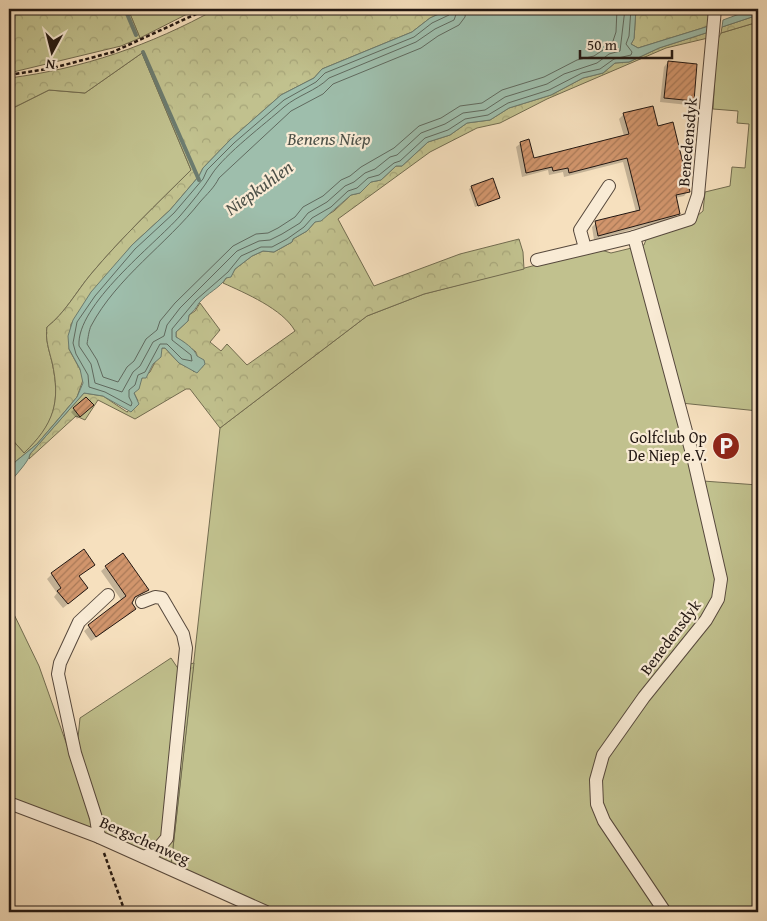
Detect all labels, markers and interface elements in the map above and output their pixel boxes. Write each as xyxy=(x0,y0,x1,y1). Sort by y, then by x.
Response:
north arrow xyxy=(28,28,78,78)
scale bar xyxy=(580,28,672,60)
text: 50 m xyxy=(587,34,618,55)
text: N xyxy=(44,54,56,75)
street label: Benedensdyk xyxy=(671,96,703,187)
water label: Benens Niep xyxy=(286,125,371,152)
water label: Niepkuhlen xyxy=(218,154,299,222)
place label: Golfclub Op De Niep e.V. xyxy=(628,425,707,467)
parking icon: Golfclub Op De Niep e.V. xyxy=(711,431,741,461)
street label: Benedensdyk xyxy=(634,594,707,680)
street label: Bergschenweg xyxy=(96,809,194,871)

